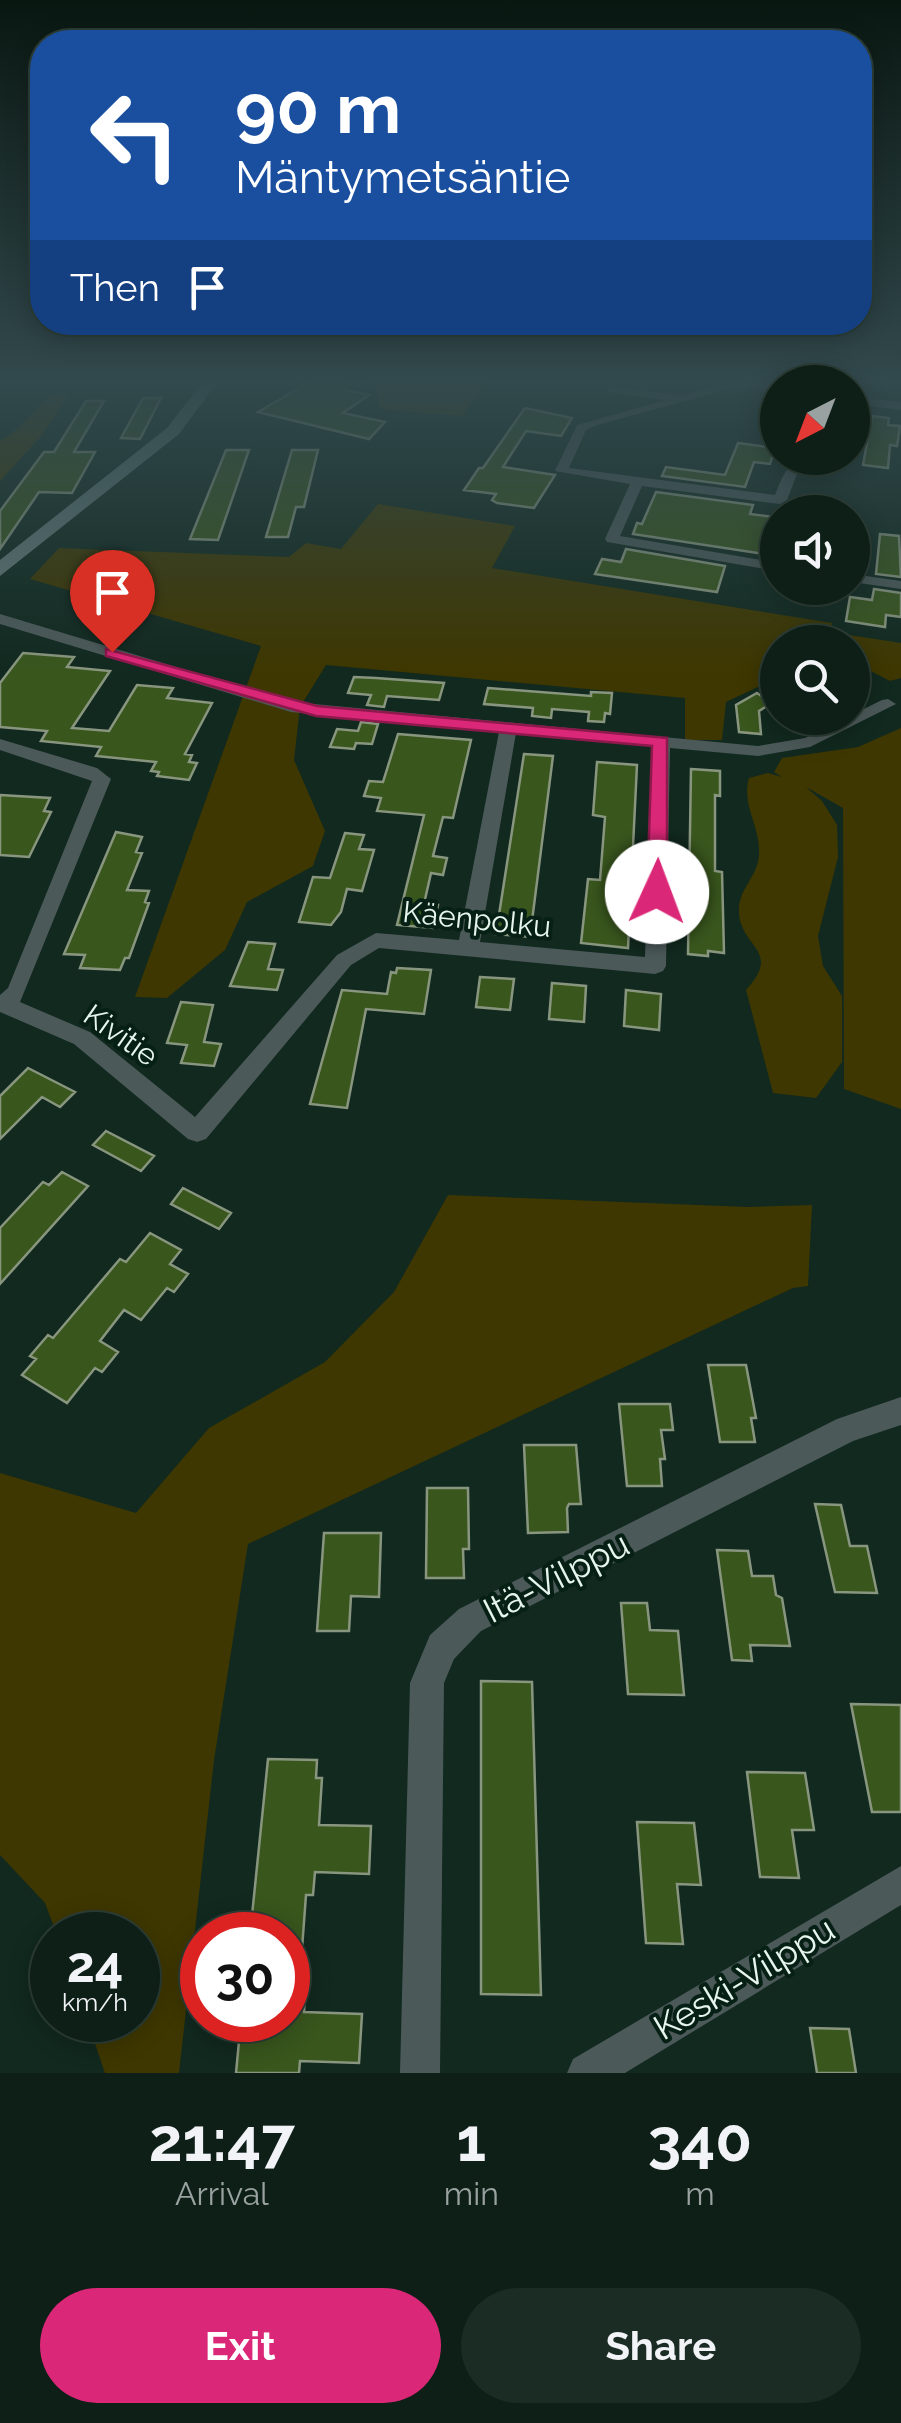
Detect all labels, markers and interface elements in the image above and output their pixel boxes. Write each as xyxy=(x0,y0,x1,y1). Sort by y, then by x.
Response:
text: 90 m xyxy=(235,67,401,149)
icon: left xyxy=(70,70,200,200)
text: Mäntymetsäntie xyxy=(235,151,570,204)
icon: arrive xyxy=(180,260,235,315)
text: Then xyxy=(70,265,160,310)
north arrow xyxy=(760,365,870,475)
map controls xyxy=(760,365,870,735)
button: sound xyxy=(760,495,870,605)
pin xyxy=(70,550,155,653)
icon: arrive xyxy=(85,565,140,620)
button: search xyxy=(760,625,870,735)
position arrow xyxy=(605,840,709,944)
street label: Käenpolku xyxy=(401,894,553,944)
street label: Kivitie xyxy=(77,997,165,1073)
street label: Itä-Vilppu xyxy=(476,1523,636,1631)
street label: Keski-Vilppu xyxy=(646,1908,842,2048)
speed limit sign: 30 xyxy=(180,1912,310,2042)
text: 24 xyxy=(67,1935,123,1994)
text: km/h xyxy=(62,1987,128,2017)
text: 21:47 xyxy=(149,2105,295,2175)
text: 1 xyxy=(457,2105,486,2175)
text: 340 xyxy=(648,2105,752,2175)
text: Arrival xyxy=(175,2175,269,2212)
text: min xyxy=(444,2175,499,2212)
text: m xyxy=(685,2175,715,2212)
button: Exit xyxy=(40,2288,441,2403)
button: Share xyxy=(461,2288,861,2403)

